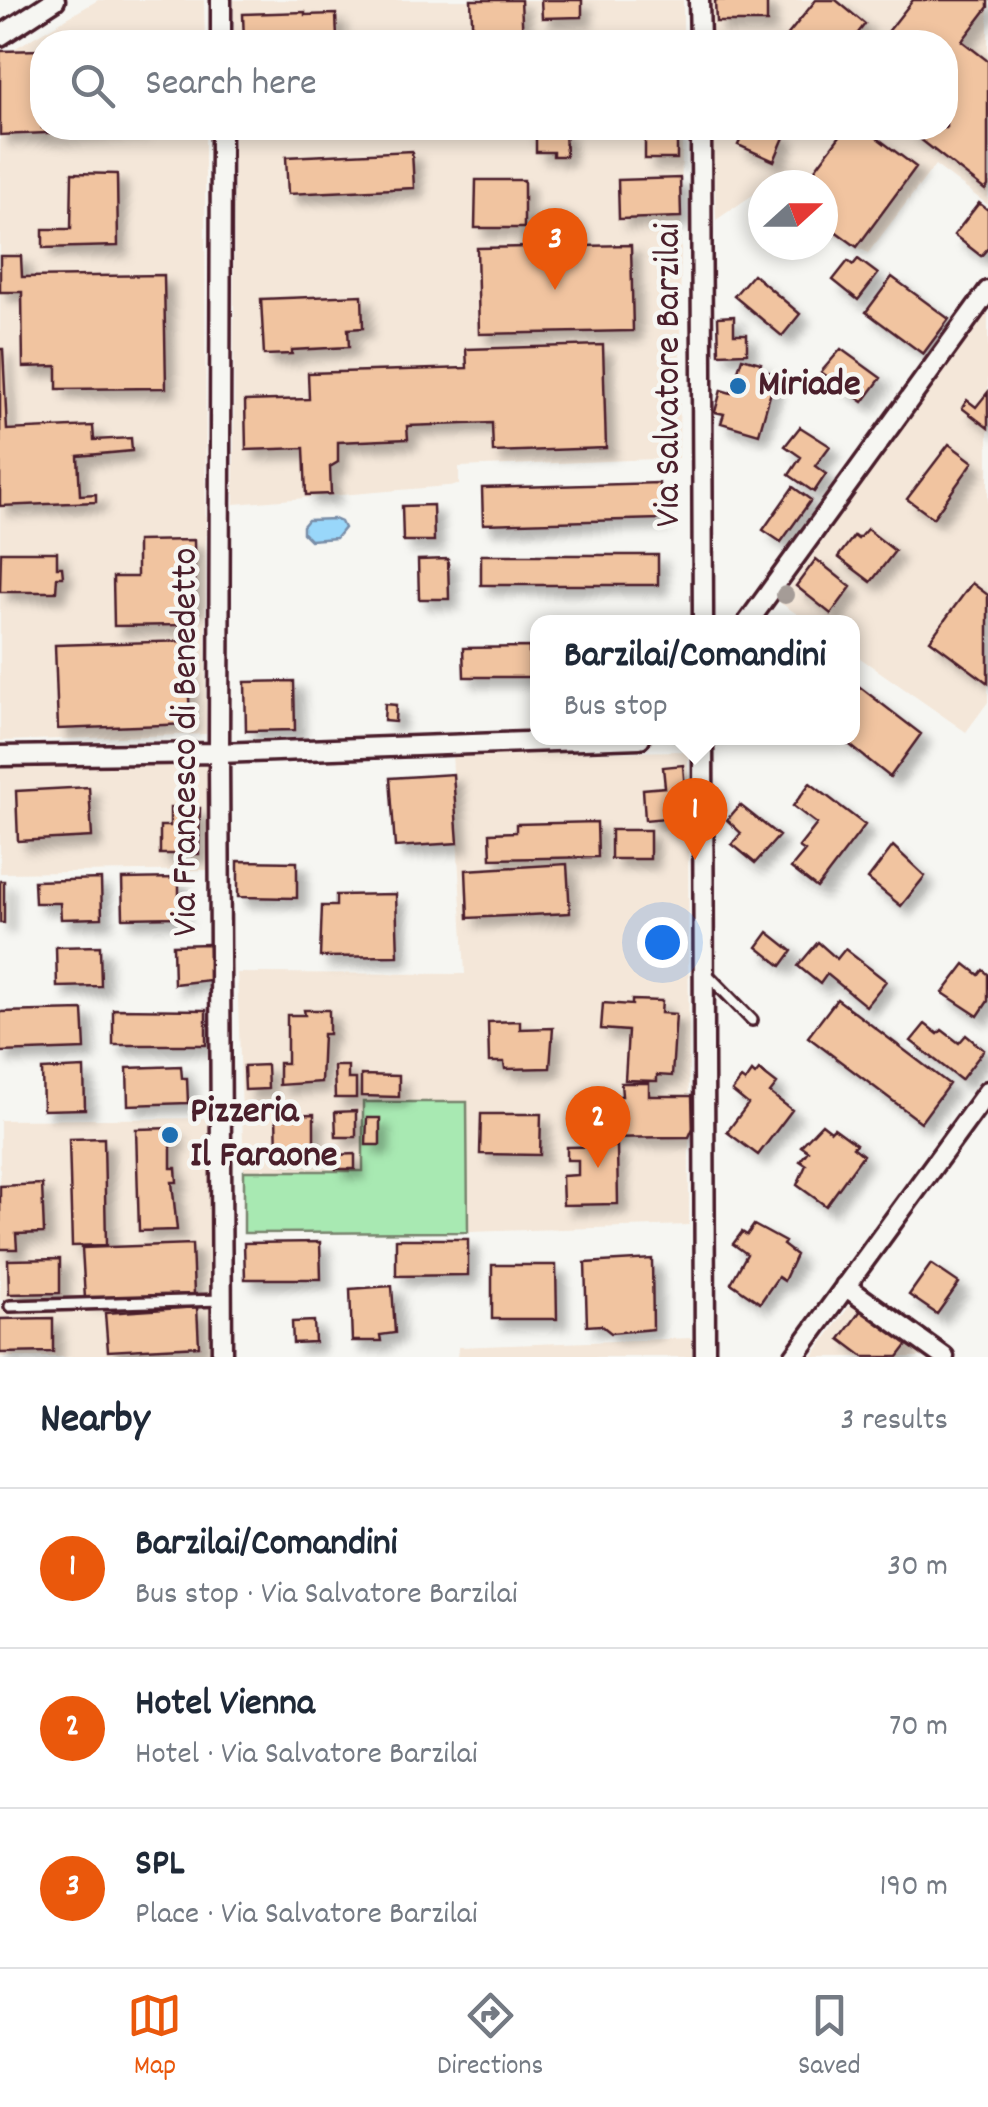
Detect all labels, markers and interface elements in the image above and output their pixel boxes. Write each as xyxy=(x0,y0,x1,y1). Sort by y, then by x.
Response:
search box xyxy=(30,30,958,140)
icon: search xyxy=(65,58,120,113)
text: Search here xyxy=(145,58,317,113)
north arrow xyxy=(748,170,838,260)
pin: 3 xyxy=(522,208,588,290)
street label: Via Salvatore Barzilai xyxy=(643,223,698,527)
place label: Miriade xyxy=(758,359,861,414)
marker: Miriade xyxy=(727,375,749,397)
street label: Via Francesco di Benedetto xyxy=(160,547,215,937)
popup xyxy=(530,615,860,745)
text: Barzilai/Comandini xyxy=(564,630,826,685)
text: Bus stop xyxy=(564,685,668,731)
pin: 1 xyxy=(662,778,728,860)
your location xyxy=(637,917,688,968)
place label: Pizzeria Il Faraone xyxy=(190,1086,337,1185)
pin: 2 xyxy=(566,1086,630,1168)
marker: Pizzeria Il Faraone xyxy=(159,1124,181,1146)
text: Nearby xyxy=(40,1392,150,1452)
text: 3 results xyxy=(840,1399,948,1445)
text: Barzilai/Comandini xyxy=(135,1518,397,1573)
text: 1 xyxy=(69,1545,76,1591)
text: 30 m xyxy=(887,1545,948,1591)
text: Bus stop · Via Salvatore Barzilai xyxy=(135,1573,518,1619)
text: Hotel Vienna xyxy=(135,1678,315,1733)
text: 2 xyxy=(66,1705,79,1751)
text: 70 m xyxy=(889,1705,948,1751)
text: Hotel · Via Salvatore Barzilai xyxy=(135,1733,478,1779)
text: SPL xyxy=(135,1838,185,1893)
text: 3 xyxy=(65,1865,80,1911)
text: 190 m xyxy=(880,1865,948,1911)
text: Place · Via Salvatore Barzilai xyxy=(135,1893,478,1939)
tab: Map xyxy=(127,1988,182,2088)
tab: Directions xyxy=(437,1988,543,2088)
tab: Saved xyxy=(798,1988,861,2088)

